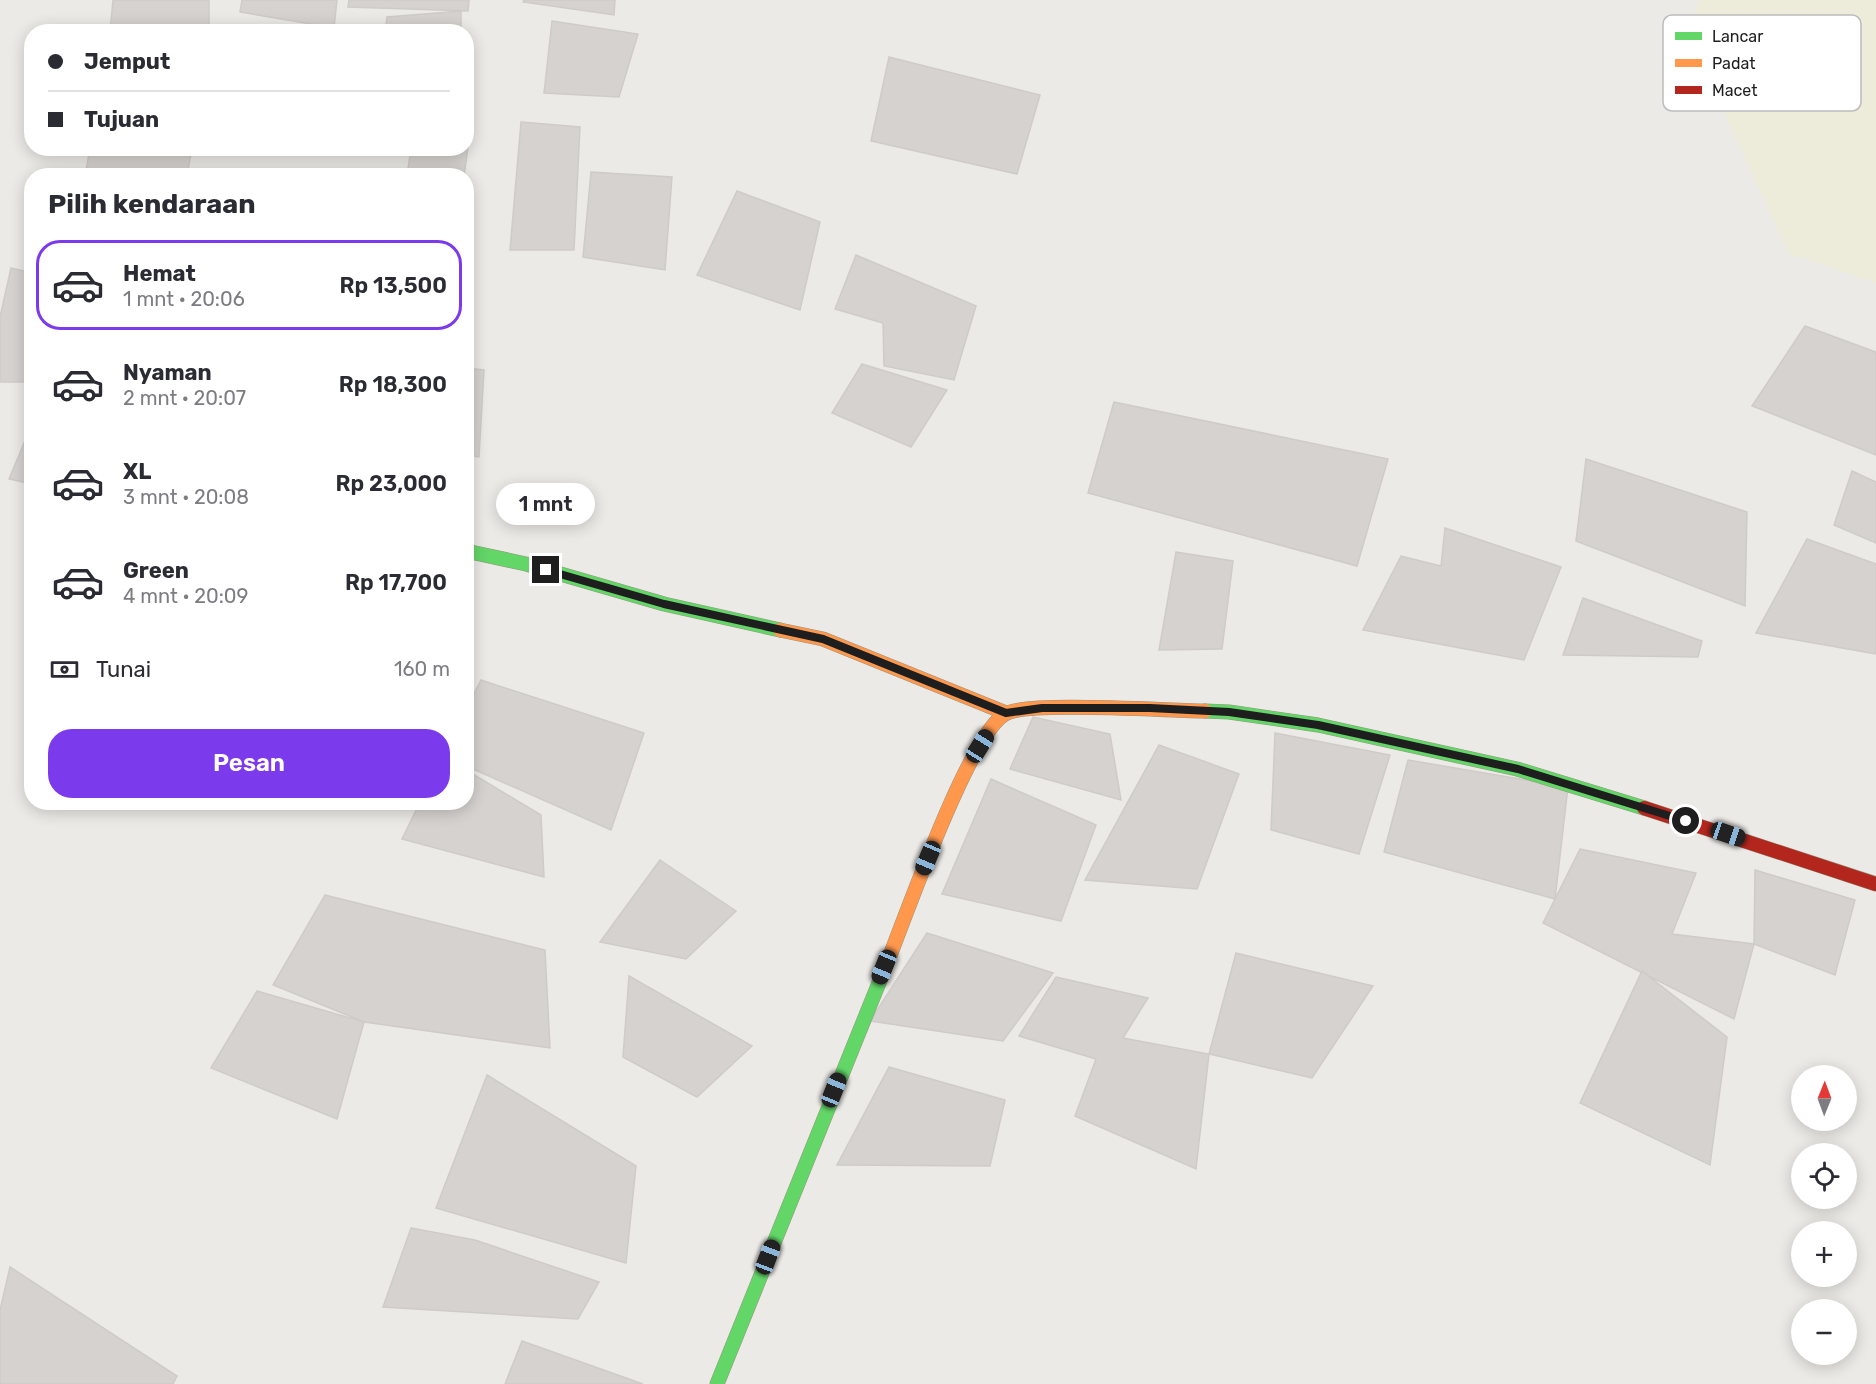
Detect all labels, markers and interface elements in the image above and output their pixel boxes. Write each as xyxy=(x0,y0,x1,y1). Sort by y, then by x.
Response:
legend xyxy=(1663,15,1861,111)
text: Lancar xyxy=(1712,27,1763,46)
text: Jemput xyxy=(84,48,170,75)
text: Padat xyxy=(1712,54,1755,73)
text: Macet xyxy=(1712,81,1758,100)
text: Tujuan xyxy=(84,106,159,133)
text: Pilih kendaraan xyxy=(48,188,256,220)
icon: car xyxy=(51,258,105,312)
text: Hemat xyxy=(123,260,196,287)
text: Rp 13,500 xyxy=(339,272,447,299)
text: 1 mnt · 20:06 xyxy=(123,287,245,311)
icon: car xyxy=(51,357,105,411)
text: Nyaman xyxy=(123,359,212,386)
text: Rp 18,300 xyxy=(339,371,447,398)
text: 2 mnt · 20:07 xyxy=(123,386,246,410)
icon: car xyxy=(51,456,105,510)
text: XL xyxy=(123,458,151,485)
text: Rp 23,000 xyxy=(335,470,447,497)
callout: 1 mnt xyxy=(496,483,596,525)
text: 3 mnt · 20:08 xyxy=(123,485,249,509)
text: 1 mnt xyxy=(519,492,572,516)
icon: car xyxy=(51,555,105,609)
route end xyxy=(532,556,559,583)
text: Green xyxy=(123,557,189,584)
text: Rp 17,700 xyxy=(345,569,447,596)
text: 4 mnt · 20:09 xyxy=(123,584,248,608)
icon: cash xyxy=(48,653,81,686)
text: Tunai xyxy=(96,656,151,683)
text: 160 m xyxy=(394,657,450,681)
car xyxy=(963,726,997,766)
button: Pesan xyxy=(48,729,450,798)
route start xyxy=(1672,807,1699,834)
car xyxy=(1708,820,1748,848)
car xyxy=(913,838,943,878)
car xyxy=(869,947,899,987)
north arrow xyxy=(1791,1065,1857,1131)
map controls xyxy=(1791,1065,1857,1365)
car xyxy=(819,1070,849,1110)
button: locate xyxy=(1791,1143,1857,1209)
button: + xyxy=(1791,1221,1857,1287)
car xyxy=(753,1237,783,1277)
button: − xyxy=(1791,1299,1857,1365)

